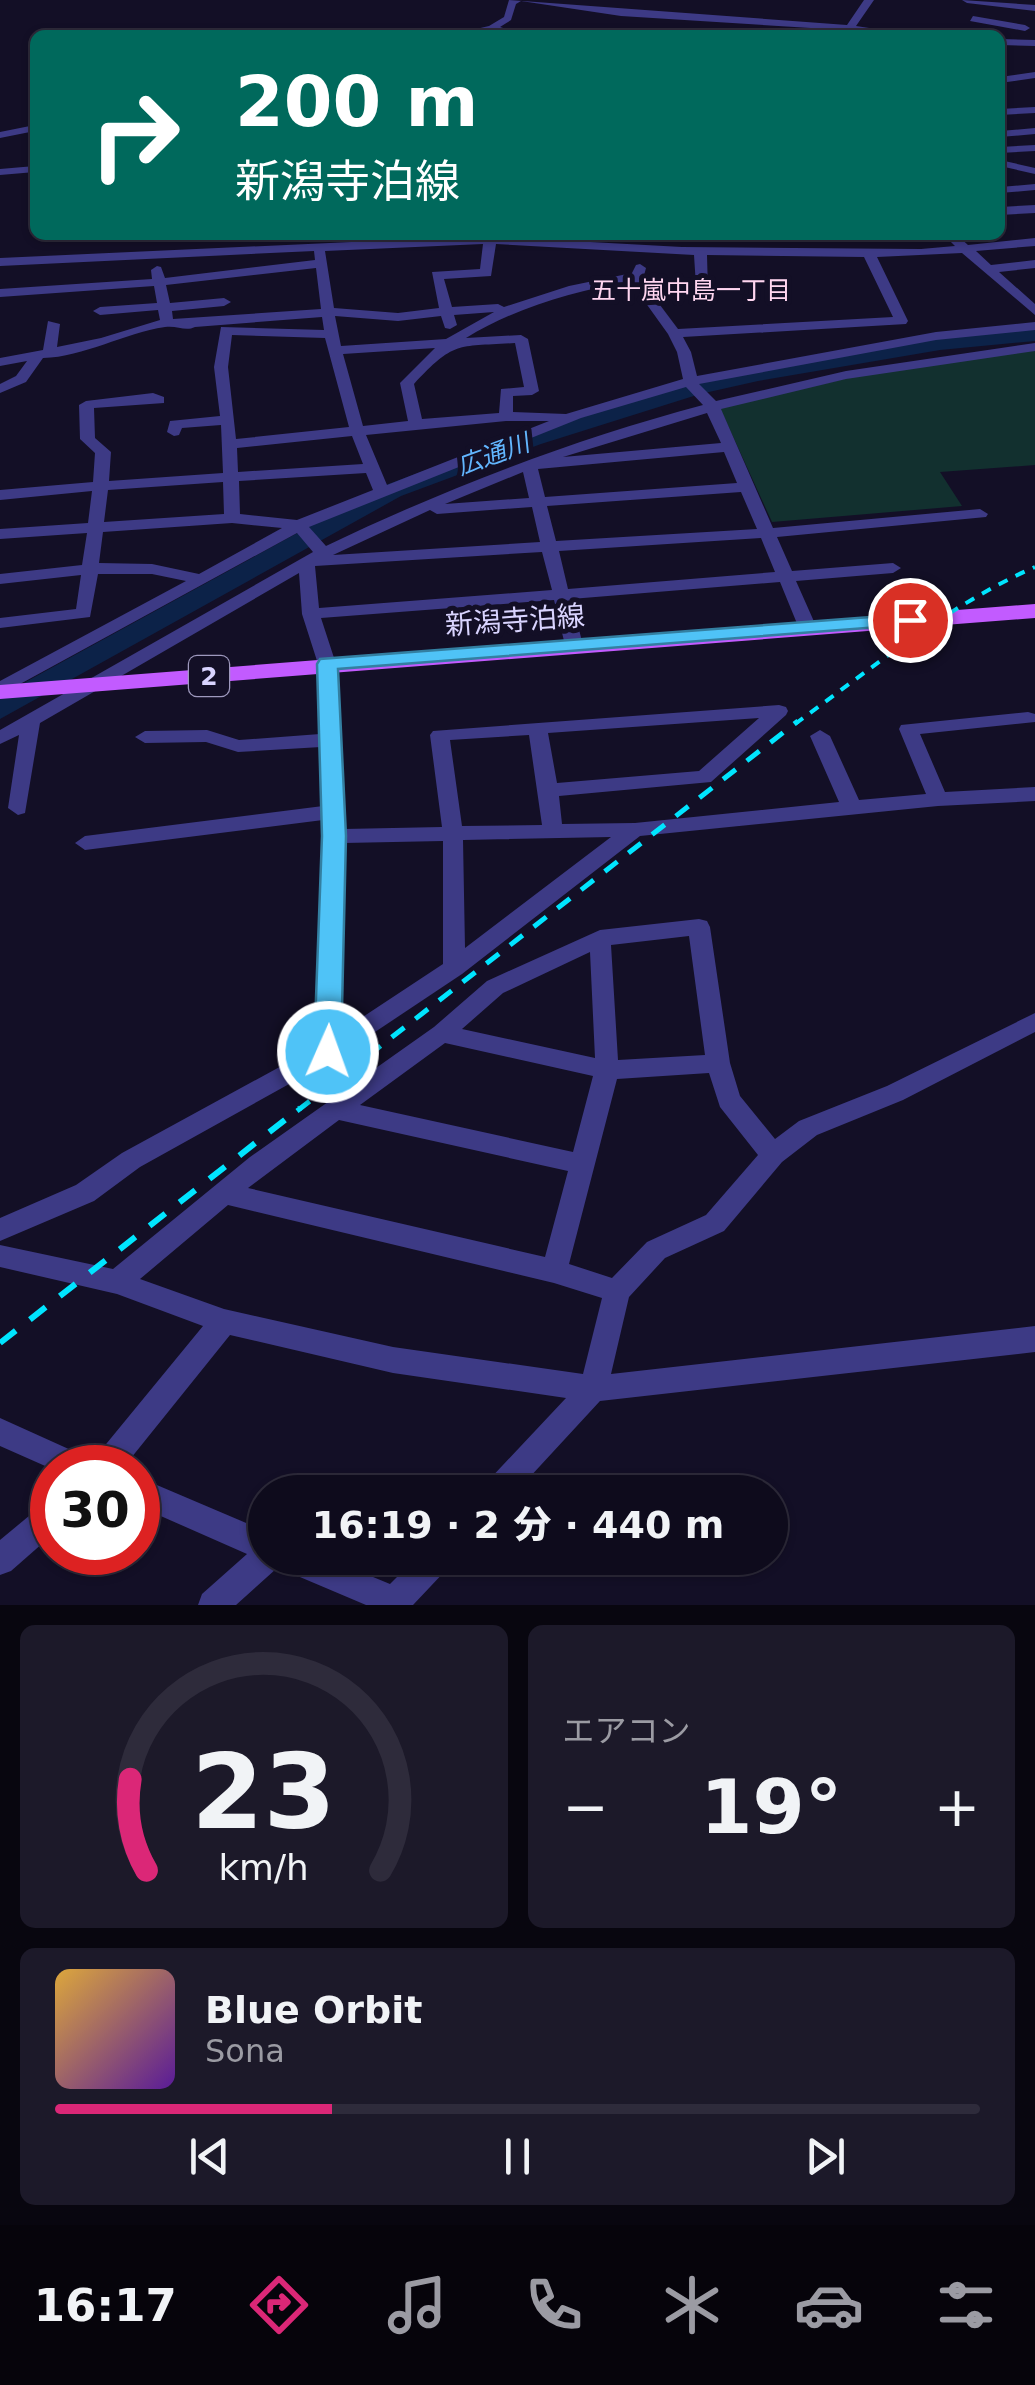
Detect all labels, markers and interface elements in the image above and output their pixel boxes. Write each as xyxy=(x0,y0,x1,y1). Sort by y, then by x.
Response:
text: 200 m xyxy=(235,61,478,143)
icon: right xyxy=(70,70,200,200)
text: 新潟寺泊線 xyxy=(235,155,460,208)
district label: 五十嵐中島一丁目 xyxy=(591,276,791,305)
water label: 広通川 xyxy=(453,427,536,481)
pin xyxy=(868,578,953,663)
icon: arrive xyxy=(883,593,938,648)
street label: 新潟寺泊線 xyxy=(444,599,586,642)
road number: 2 xyxy=(189,656,229,696)
position arrow xyxy=(276,1000,380,1104)
speed limit sign: 30 xyxy=(30,1445,160,1575)
text: 16:19 · 2 分 · 440 m xyxy=(312,1503,724,1547)
text: エアコン xyxy=(563,1712,691,1750)
text: 23 xyxy=(191,1731,336,1853)
text: 19° xyxy=(700,1763,842,1851)
text: − xyxy=(563,1775,609,1839)
text: + xyxy=(934,1775,980,1839)
text: km/h xyxy=(219,1847,309,1888)
text: Blue Orbit xyxy=(205,1988,422,2032)
text: Sona xyxy=(205,2032,285,2070)
icon: previous xyxy=(182,2129,237,2184)
icon: pause xyxy=(490,2129,545,2184)
icon: next xyxy=(798,2129,853,2184)
icon: directions xyxy=(244,2270,314,2340)
icon: music xyxy=(382,2270,452,2340)
icon: phone xyxy=(519,2270,589,2340)
icon: climate xyxy=(657,2270,727,2340)
icon: car xyxy=(794,2270,864,2340)
icon: filters xyxy=(931,2270,1001,2340)
text: 16:17 xyxy=(34,2279,177,2332)

